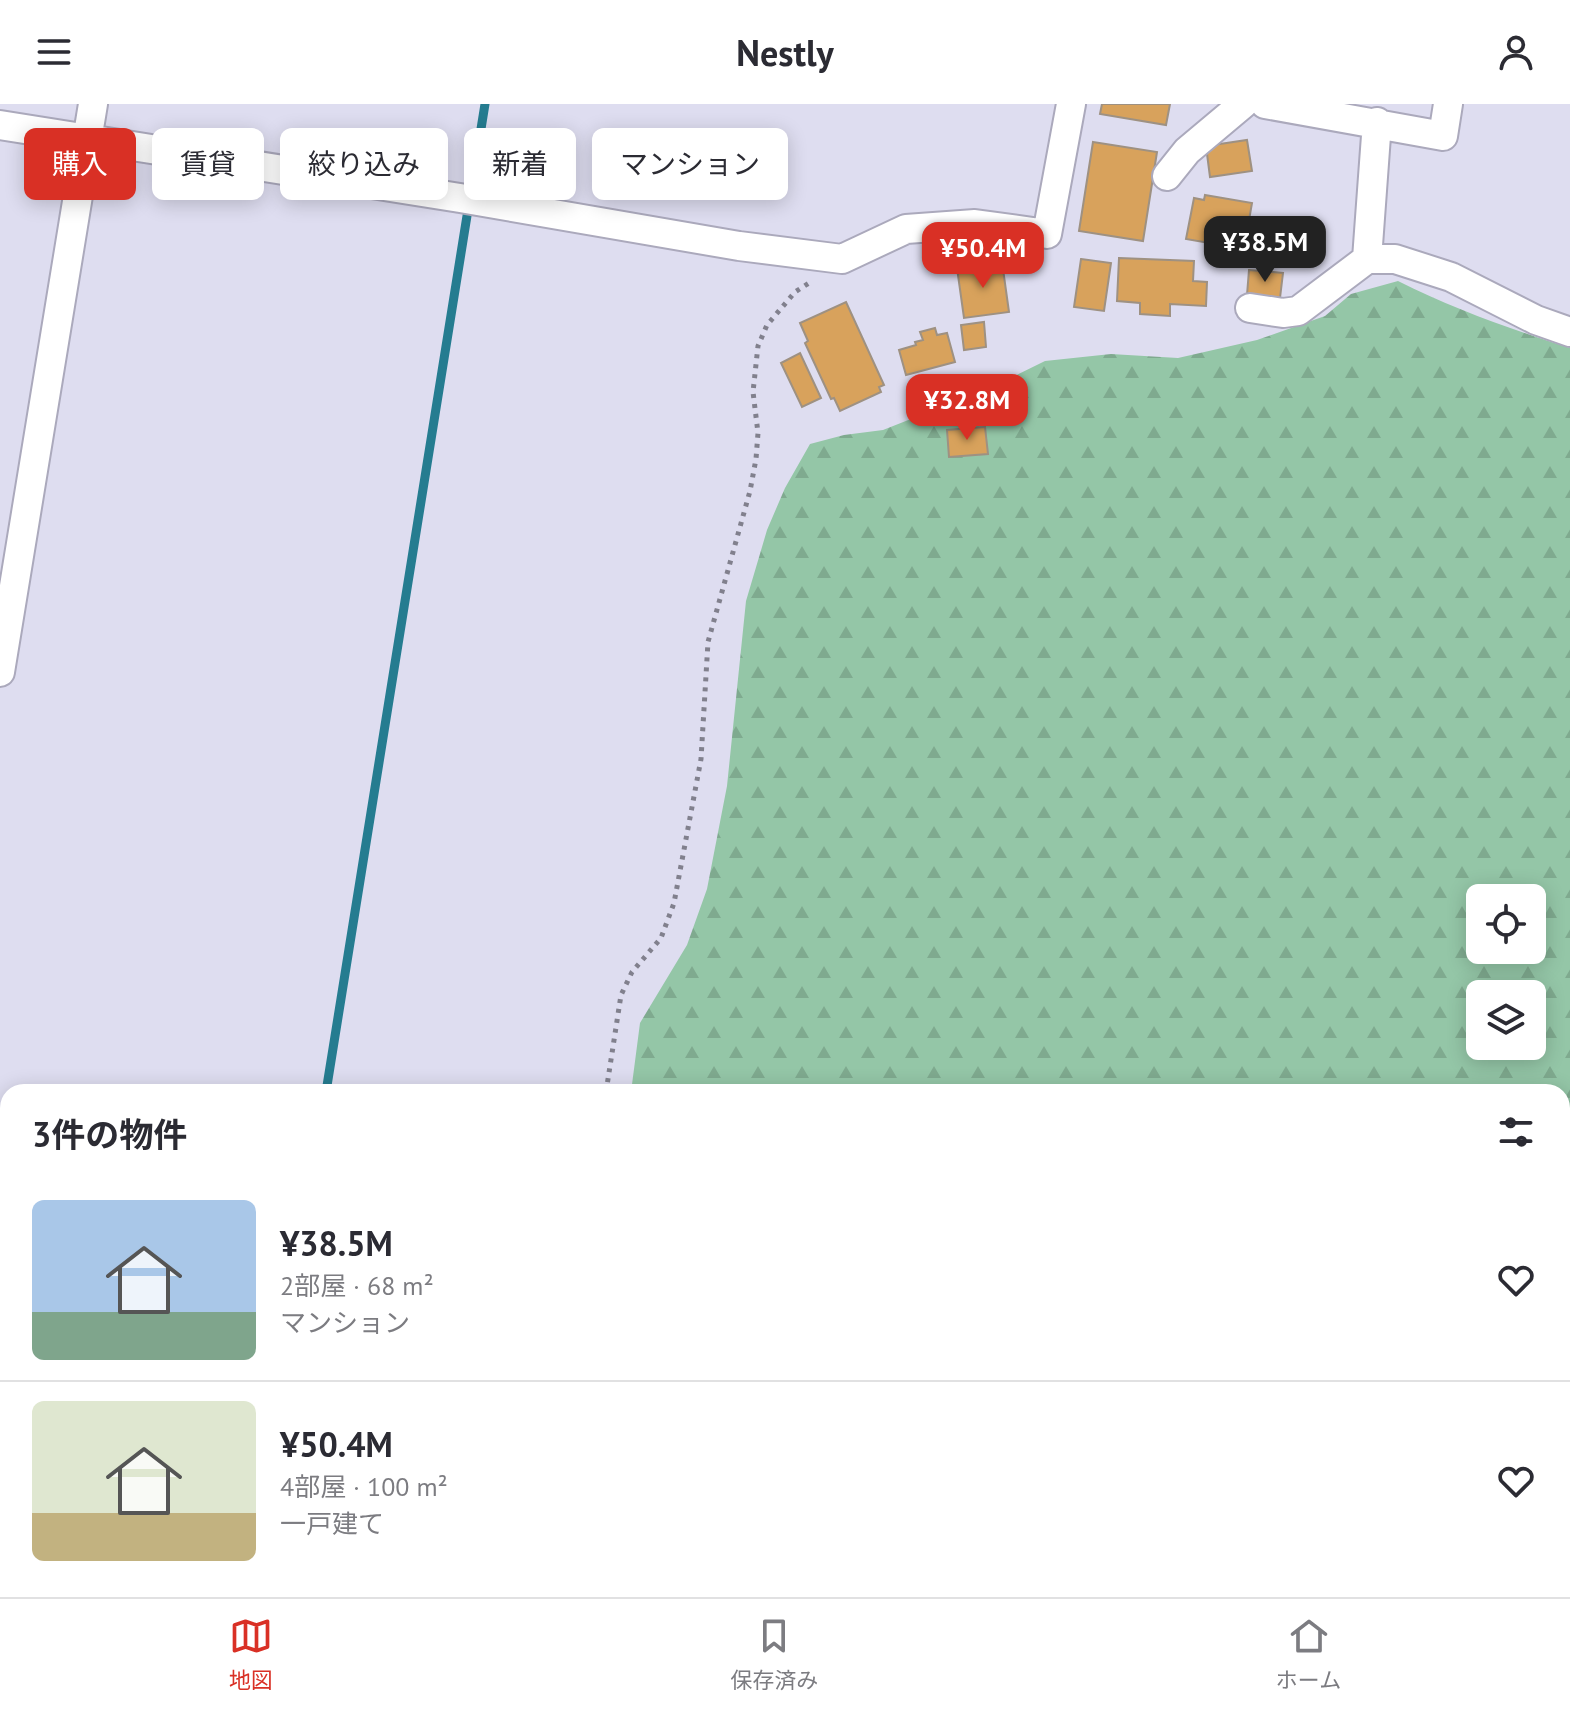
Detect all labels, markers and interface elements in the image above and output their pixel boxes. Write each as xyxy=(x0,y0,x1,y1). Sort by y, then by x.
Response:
text: Nestly xyxy=(736,29,834,76)
icon: menu xyxy=(32,30,76,74)
icon: person xyxy=(1494,30,1538,74)
chip: 購入 xyxy=(24,128,136,200)
chip: 賃貸 xyxy=(152,128,264,200)
chip: 絞り込み xyxy=(280,128,448,200)
chip: 新着 xyxy=(464,128,576,200)
chip: マンション xyxy=(592,128,788,200)
pin: ¥38.5M xyxy=(1200,216,1330,284)
pin: ¥50.4M xyxy=(918,222,1048,290)
text: ¥38.5M xyxy=(1222,225,1308,258)
text: ¥50.4M xyxy=(940,231,1026,264)
pin: ¥32.8M xyxy=(902,374,1032,442)
text: ¥32.8M xyxy=(924,383,1010,416)
map controls xyxy=(1466,884,1546,1060)
button: locate xyxy=(1466,884,1546,964)
button: layers xyxy=(1466,980,1546,1060)
icon: filters xyxy=(1494,1110,1538,1154)
text: 3件の物件 xyxy=(32,1112,187,1156)
text: ¥38.5M xyxy=(280,1221,393,1265)
icon: home xyxy=(96,1232,192,1328)
icon: heart xyxy=(1494,1258,1538,1302)
text: 2部屋 · 68 m² xyxy=(280,1269,434,1302)
text: マンション xyxy=(280,1306,410,1339)
text: ¥50.4M xyxy=(280,1422,393,1466)
icon: home xyxy=(96,1433,192,1529)
icon: heart xyxy=(1494,1459,1538,1503)
text: 4部屋 · 100 m² xyxy=(280,1470,448,1503)
text: 一戸建て xyxy=(280,1507,384,1540)
tab: 地図 xyxy=(229,1614,273,1694)
tab: 保存済み xyxy=(730,1614,818,1694)
tab: ホーム xyxy=(1276,1614,1341,1694)

